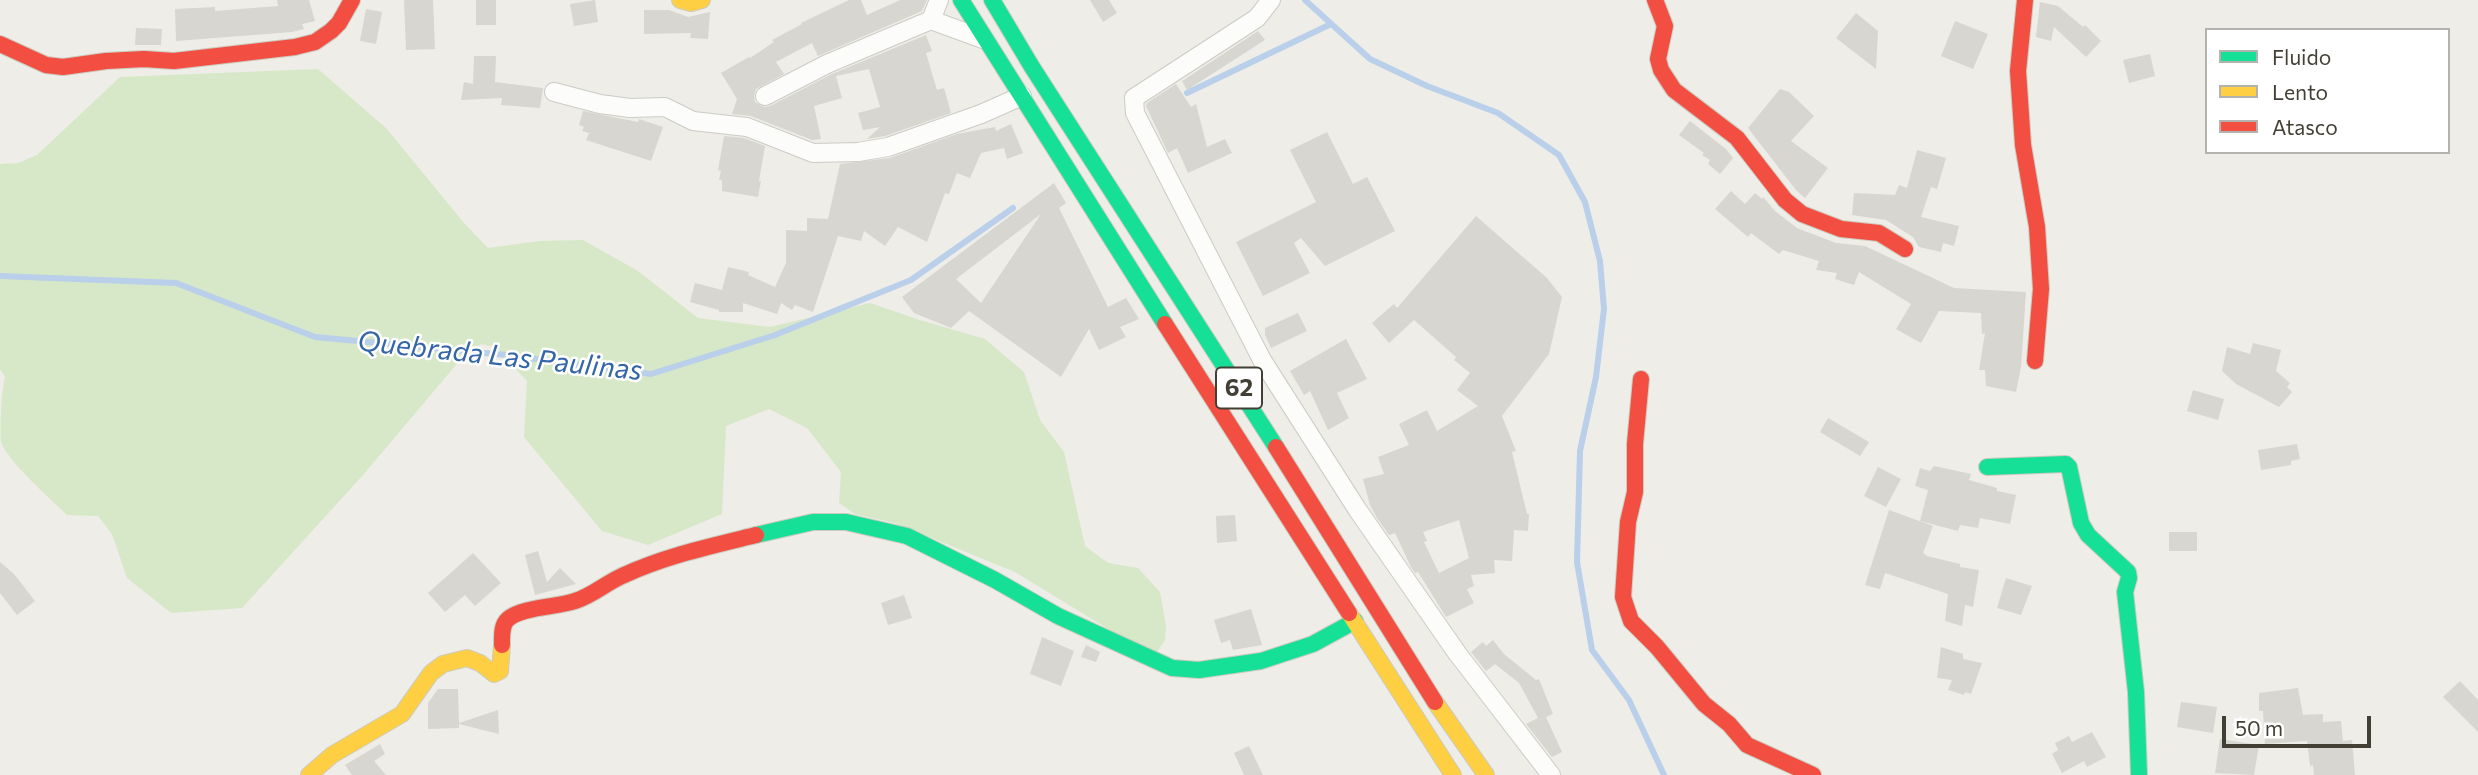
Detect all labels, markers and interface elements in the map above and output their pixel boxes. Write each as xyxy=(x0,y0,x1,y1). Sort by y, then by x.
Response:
legend xyxy=(2205,28,2450,154)
text: Fluido xyxy=(2272,44,2331,69)
text: Lento xyxy=(2272,79,2328,104)
text: Atasco xyxy=(2272,114,2338,139)
water label: Quebrada Las Paulinas xyxy=(356,324,644,388)
road number: 62 xyxy=(1216,368,1262,408)
scale bar xyxy=(2226,702,2375,746)
text: 50 m xyxy=(2235,715,2283,740)

